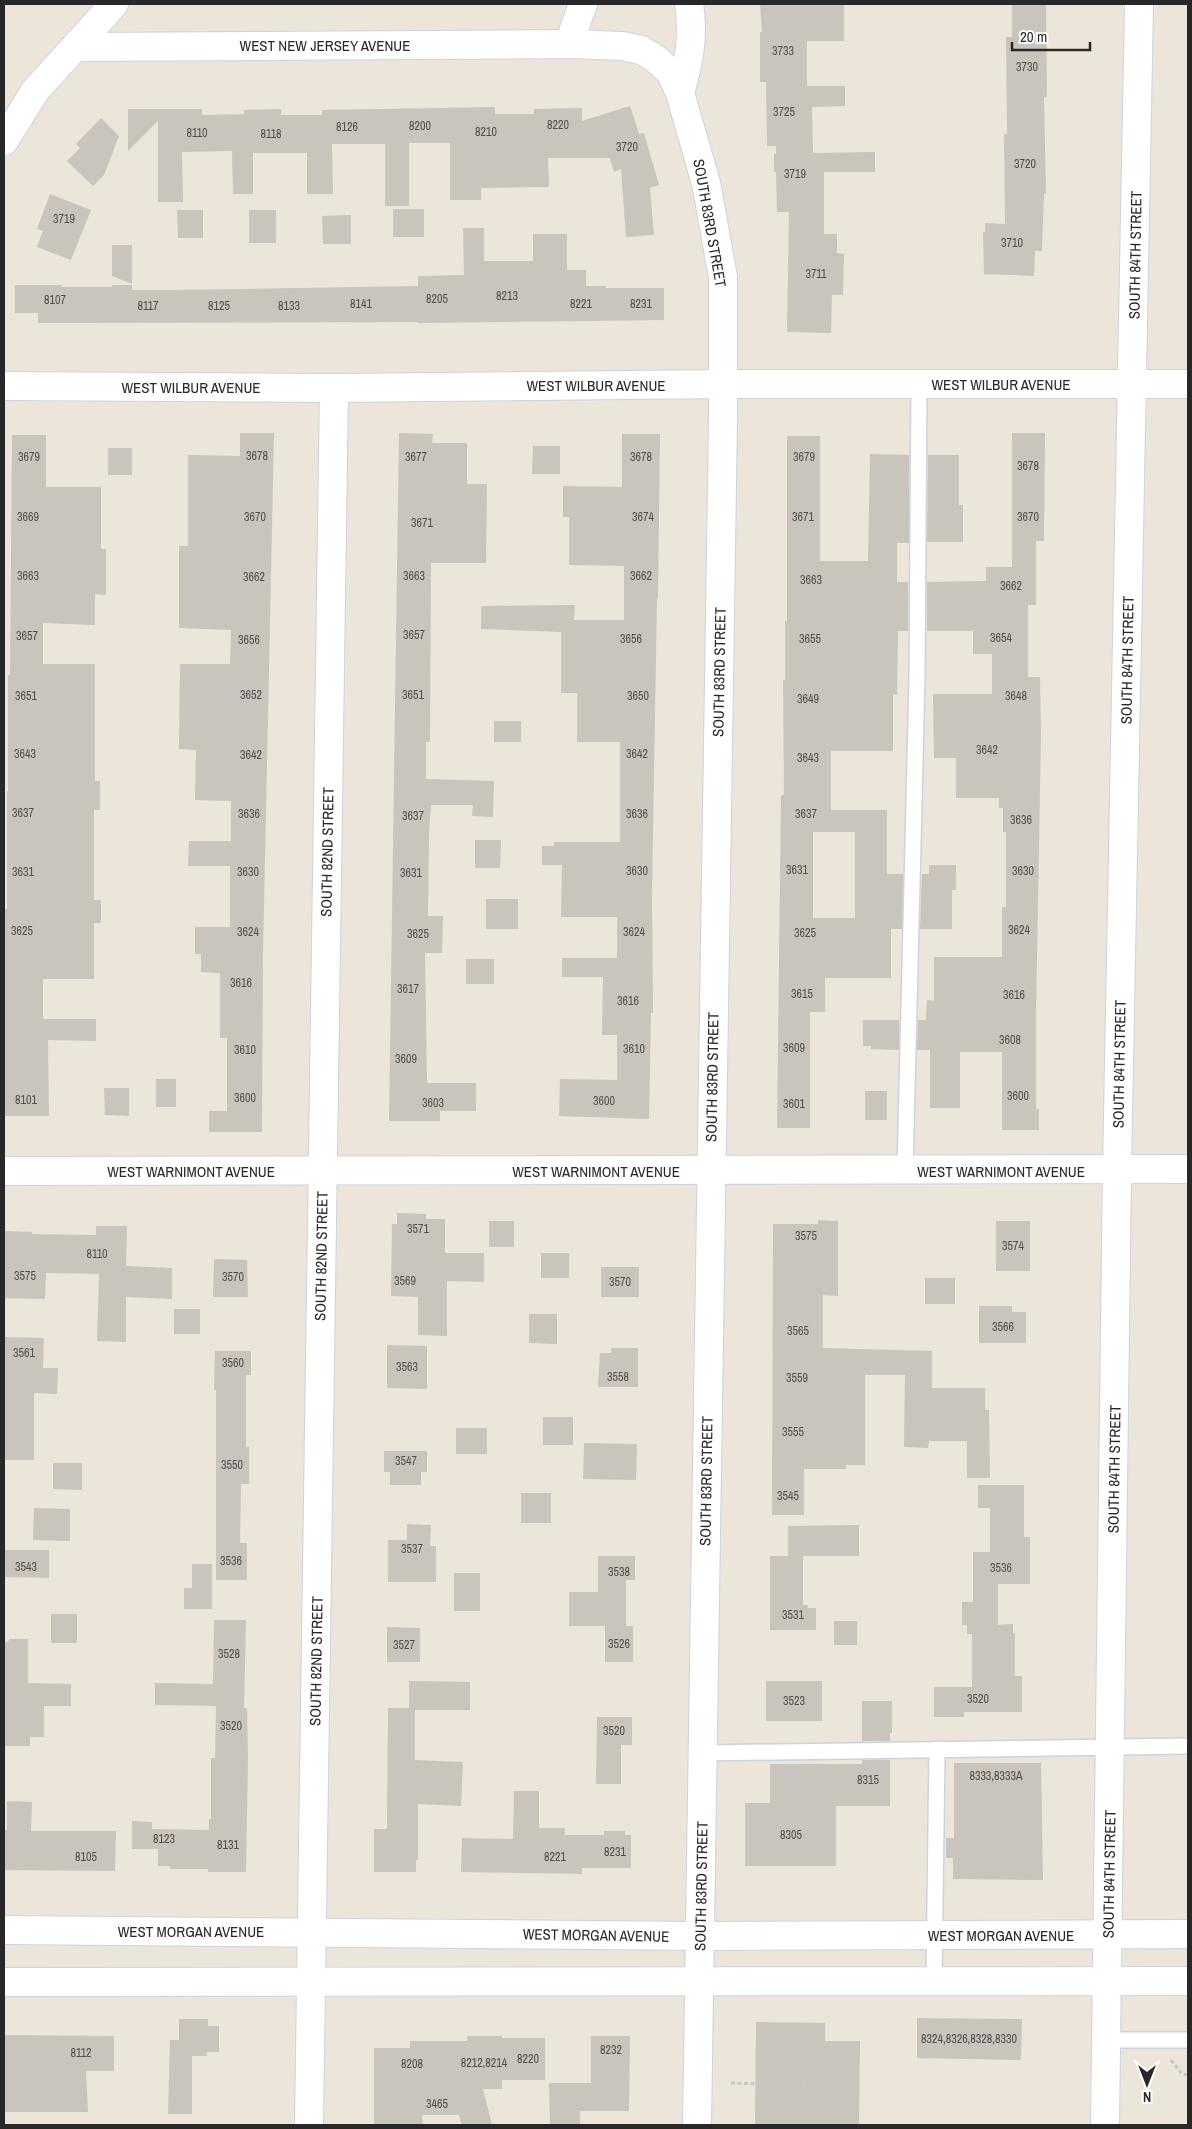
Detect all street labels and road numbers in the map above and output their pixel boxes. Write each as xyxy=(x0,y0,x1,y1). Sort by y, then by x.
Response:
street label: WEST NEW JERSEY AVENUE xyxy=(240,35,410,56)
street label: SOUTH 83RD STREET xyxy=(688,157,732,289)
street label: SOUTH 84TH STREET xyxy=(1123,190,1147,319)
street label: WEST WILBUR AVENUE xyxy=(931,374,1071,395)
street label: WEST WILBUR AVENUE xyxy=(526,375,666,396)
street label: WEST WILBUR AVENUE xyxy=(121,377,261,398)
street label: SOUTH 84TH STREET xyxy=(1115,595,1139,724)
street label: SOUTH 83RD STREET xyxy=(707,606,731,737)
street label: SOUTH 82ND STREET xyxy=(315,786,339,917)
street label: SOUTH 84TH STREET xyxy=(1107,999,1131,1128)
street label: SOUTH 83RD STREET xyxy=(700,1011,724,1142)
street label: WEST WARNIMONT AVENUE xyxy=(107,1161,275,1182)
street label: WEST WARNIMONT AVENUE xyxy=(512,1161,680,1182)
street label: WEST WARNIMONT AVENUE xyxy=(917,1161,1085,1182)
street label: SOUTH 82ND STREET xyxy=(309,1190,333,1321)
street label: SOUTH 84TH STREET xyxy=(1102,1404,1126,1533)
street label: SOUTH 83RD STREET xyxy=(694,1415,718,1546)
street label: SOUTH 82ND STREET xyxy=(304,1595,328,1726)
street label: SOUTH 84TH STREET xyxy=(1097,1809,1121,1938)
street label: SOUTH 83RD STREET xyxy=(689,1820,713,1951)
street label: WEST MORGAN AVENUE xyxy=(118,1921,264,1942)
street label: WEST MORGAN AVENUE xyxy=(523,1923,669,1947)
street label: WEST MORGAN AVENUE xyxy=(928,1925,1074,1946)

